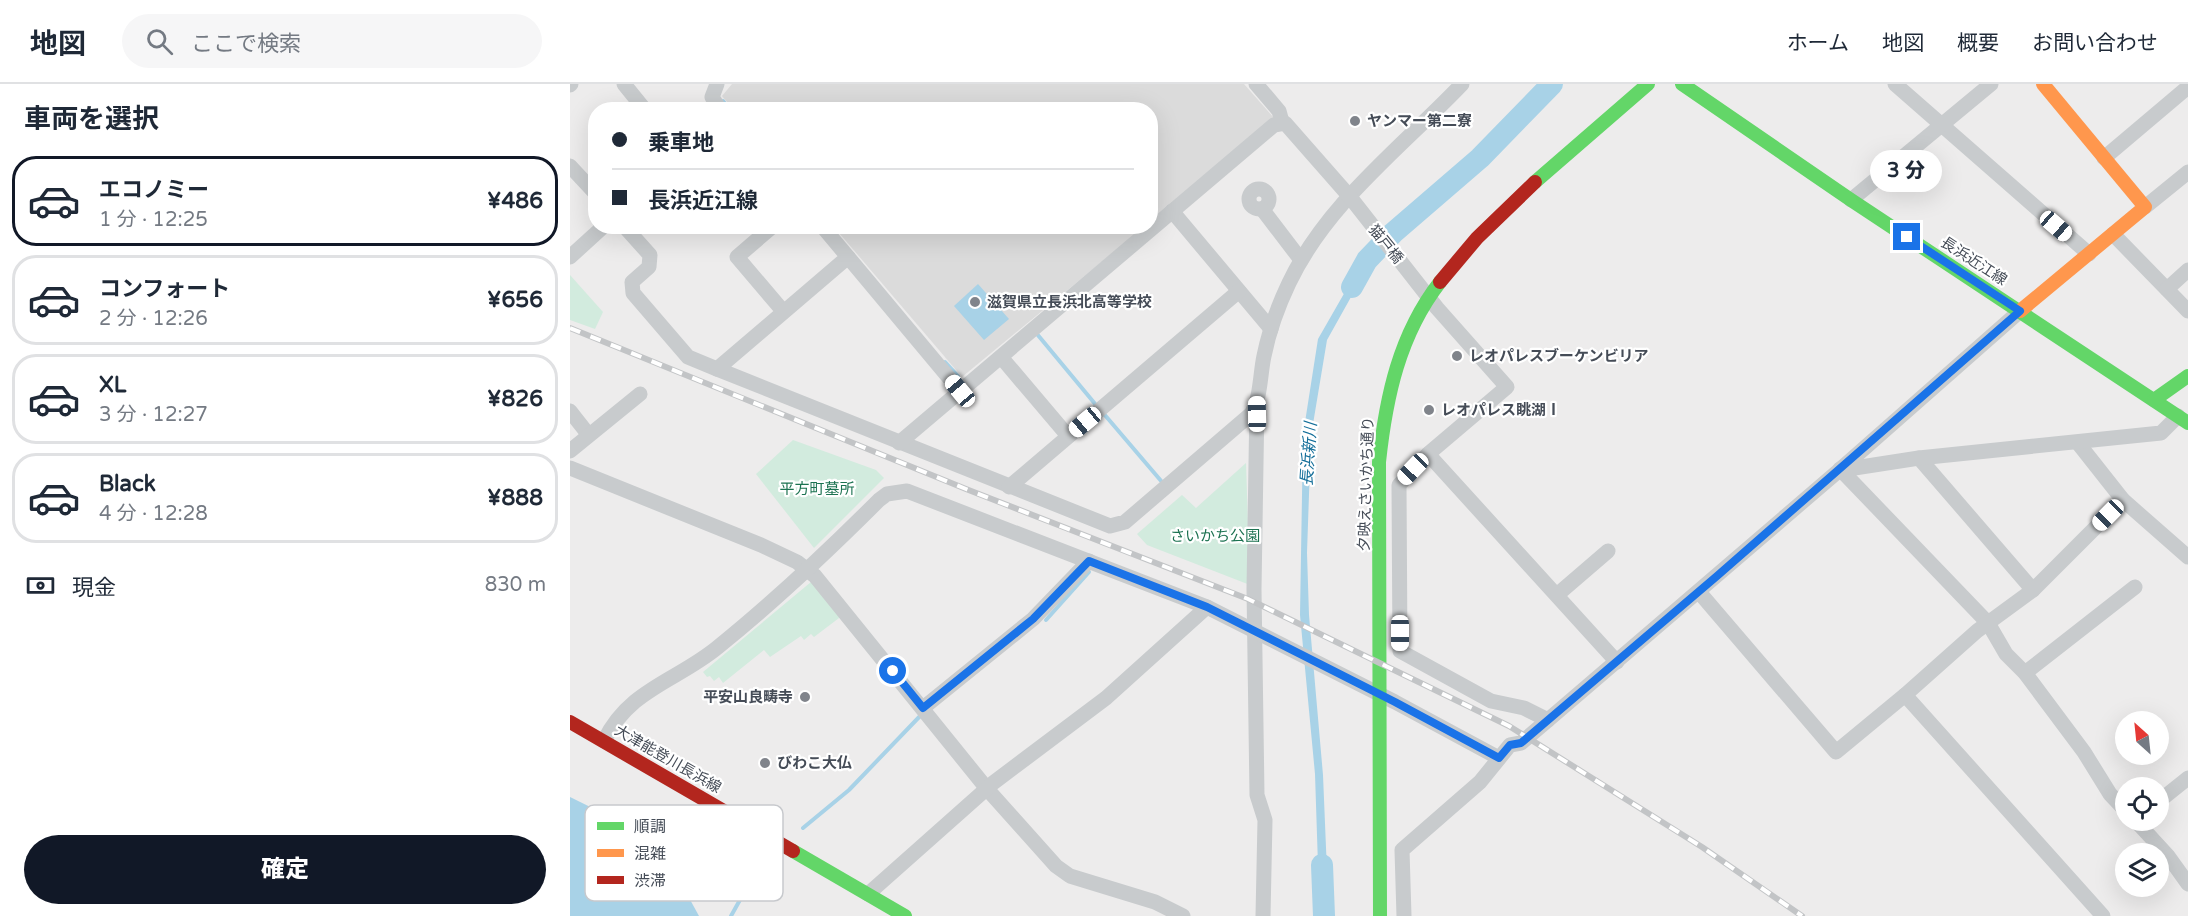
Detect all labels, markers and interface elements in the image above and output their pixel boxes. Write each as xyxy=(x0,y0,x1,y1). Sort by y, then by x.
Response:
search box xyxy=(122,14,542,68)
icon: search xyxy=(143,25,176,58)
text: 地図 xyxy=(30,27,86,61)
text: ここで検索 xyxy=(191,31,301,57)
text: ホーム xyxy=(1787,31,1849,56)
text: 地図 xyxy=(1882,31,1924,56)
text: 概要 xyxy=(1957,31,1999,56)
text: お問い合わせ xyxy=(2032,31,2158,56)
text: 車両を選択 xyxy=(24,103,159,136)
place label: ヤンマー第二寮 xyxy=(1367,112,1472,130)
marker: ヤンマー第二寮 xyxy=(1348,114,1362,128)
text: 乗車地 xyxy=(648,130,714,156)
callout: 3 分 xyxy=(1871,150,1943,192)
text: 3 分 xyxy=(1887,159,1925,183)
icon: car xyxy=(27,174,81,228)
text: エコノミー xyxy=(99,177,209,203)
text: ¥486 xyxy=(487,188,543,214)
text: 長浜近江線 xyxy=(648,188,758,214)
car xyxy=(2037,207,2075,245)
text: 1 分 · 12:25 xyxy=(99,208,208,232)
street label: 猫戸橋 xyxy=(1365,221,1407,267)
route end xyxy=(1893,223,1920,250)
street label: 長浜近江線 xyxy=(1938,233,2010,289)
icon: car xyxy=(27,273,81,327)
text: コンフォート xyxy=(99,276,230,302)
text: ¥656 xyxy=(487,287,543,313)
place label: 滋賀県立長浜北高等学校 xyxy=(987,293,1152,311)
marker: 滋賀県立長浜北高等学校 xyxy=(968,295,982,309)
text: 2 分 · 12:26 xyxy=(99,307,208,331)
place label: レオパレスブーケンビリア xyxy=(1469,347,1649,365)
marker: レオパレスブーケンビリア xyxy=(1450,349,1464,363)
car xyxy=(942,371,978,411)
icon: car xyxy=(27,372,81,426)
text: XL xyxy=(99,372,126,398)
text: ¥826 xyxy=(487,386,543,412)
car xyxy=(1248,396,1266,432)
place label: レオパレス眺湖Ⅰ xyxy=(1441,401,1561,419)
text: 3 分 · 12:27 xyxy=(99,403,208,427)
marker: レオパレス眺湖Ⅰ xyxy=(1422,403,1436,417)
car xyxy=(1065,404,1105,440)
street label: 夕映えさいかち通り xyxy=(1355,416,1377,552)
water label: 長浜新川 xyxy=(1297,419,1321,487)
car xyxy=(1394,450,1432,488)
icon: car xyxy=(27,471,81,525)
text: Black xyxy=(99,471,156,497)
park label: 平方町墓所 xyxy=(779,480,855,498)
text: ¥888 xyxy=(487,485,543,511)
car xyxy=(2089,496,2127,534)
text: 4 分 · 12:28 xyxy=(99,502,208,526)
park label: さいかち公園 xyxy=(1170,527,1260,545)
icon: cash xyxy=(24,569,57,602)
text: 830 m xyxy=(485,573,546,597)
text: 現金 xyxy=(72,575,116,601)
car xyxy=(1391,615,1409,651)
route start xyxy=(879,657,906,684)
place label: 平安山良畴寺 xyxy=(703,688,793,706)
marker: 平安山良畴寺 xyxy=(798,690,812,704)
north arrow xyxy=(2115,711,2169,765)
map controls xyxy=(2115,711,2169,897)
street label: 大津能登川長浜線 xyxy=(612,721,724,797)
place label: びわこ大仏 xyxy=(777,754,852,772)
marker: びわこ大仏 xyxy=(758,756,772,770)
button: locate xyxy=(2115,777,2169,831)
legend xyxy=(585,805,783,901)
text: 順調 xyxy=(634,817,666,837)
button: 確定 xyxy=(24,835,546,904)
button: layers xyxy=(2115,843,2169,897)
text: 混雑 xyxy=(634,844,666,864)
text: 渋滞 xyxy=(634,871,666,891)

